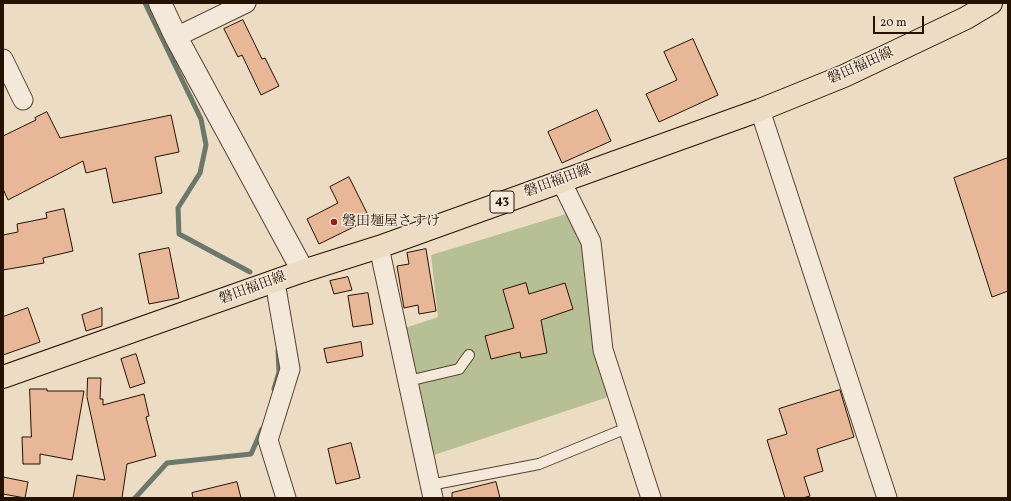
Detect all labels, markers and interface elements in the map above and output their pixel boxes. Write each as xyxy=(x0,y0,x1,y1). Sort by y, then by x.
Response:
scale bar xyxy=(875,8,926,34)
text: 20 m xyxy=(880,15,907,31)
street label: 磐田福田線 xyxy=(826,45,896,89)
street label: 磐田福田線 xyxy=(522,162,594,202)
road number: 43 xyxy=(490,191,514,213)
place label: 磐田麺屋さすけ xyxy=(342,214,440,230)
marker: 磐田麺屋さすけ xyxy=(329,217,339,227)
street label: 磐田福田線 xyxy=(217,269,289,309)

